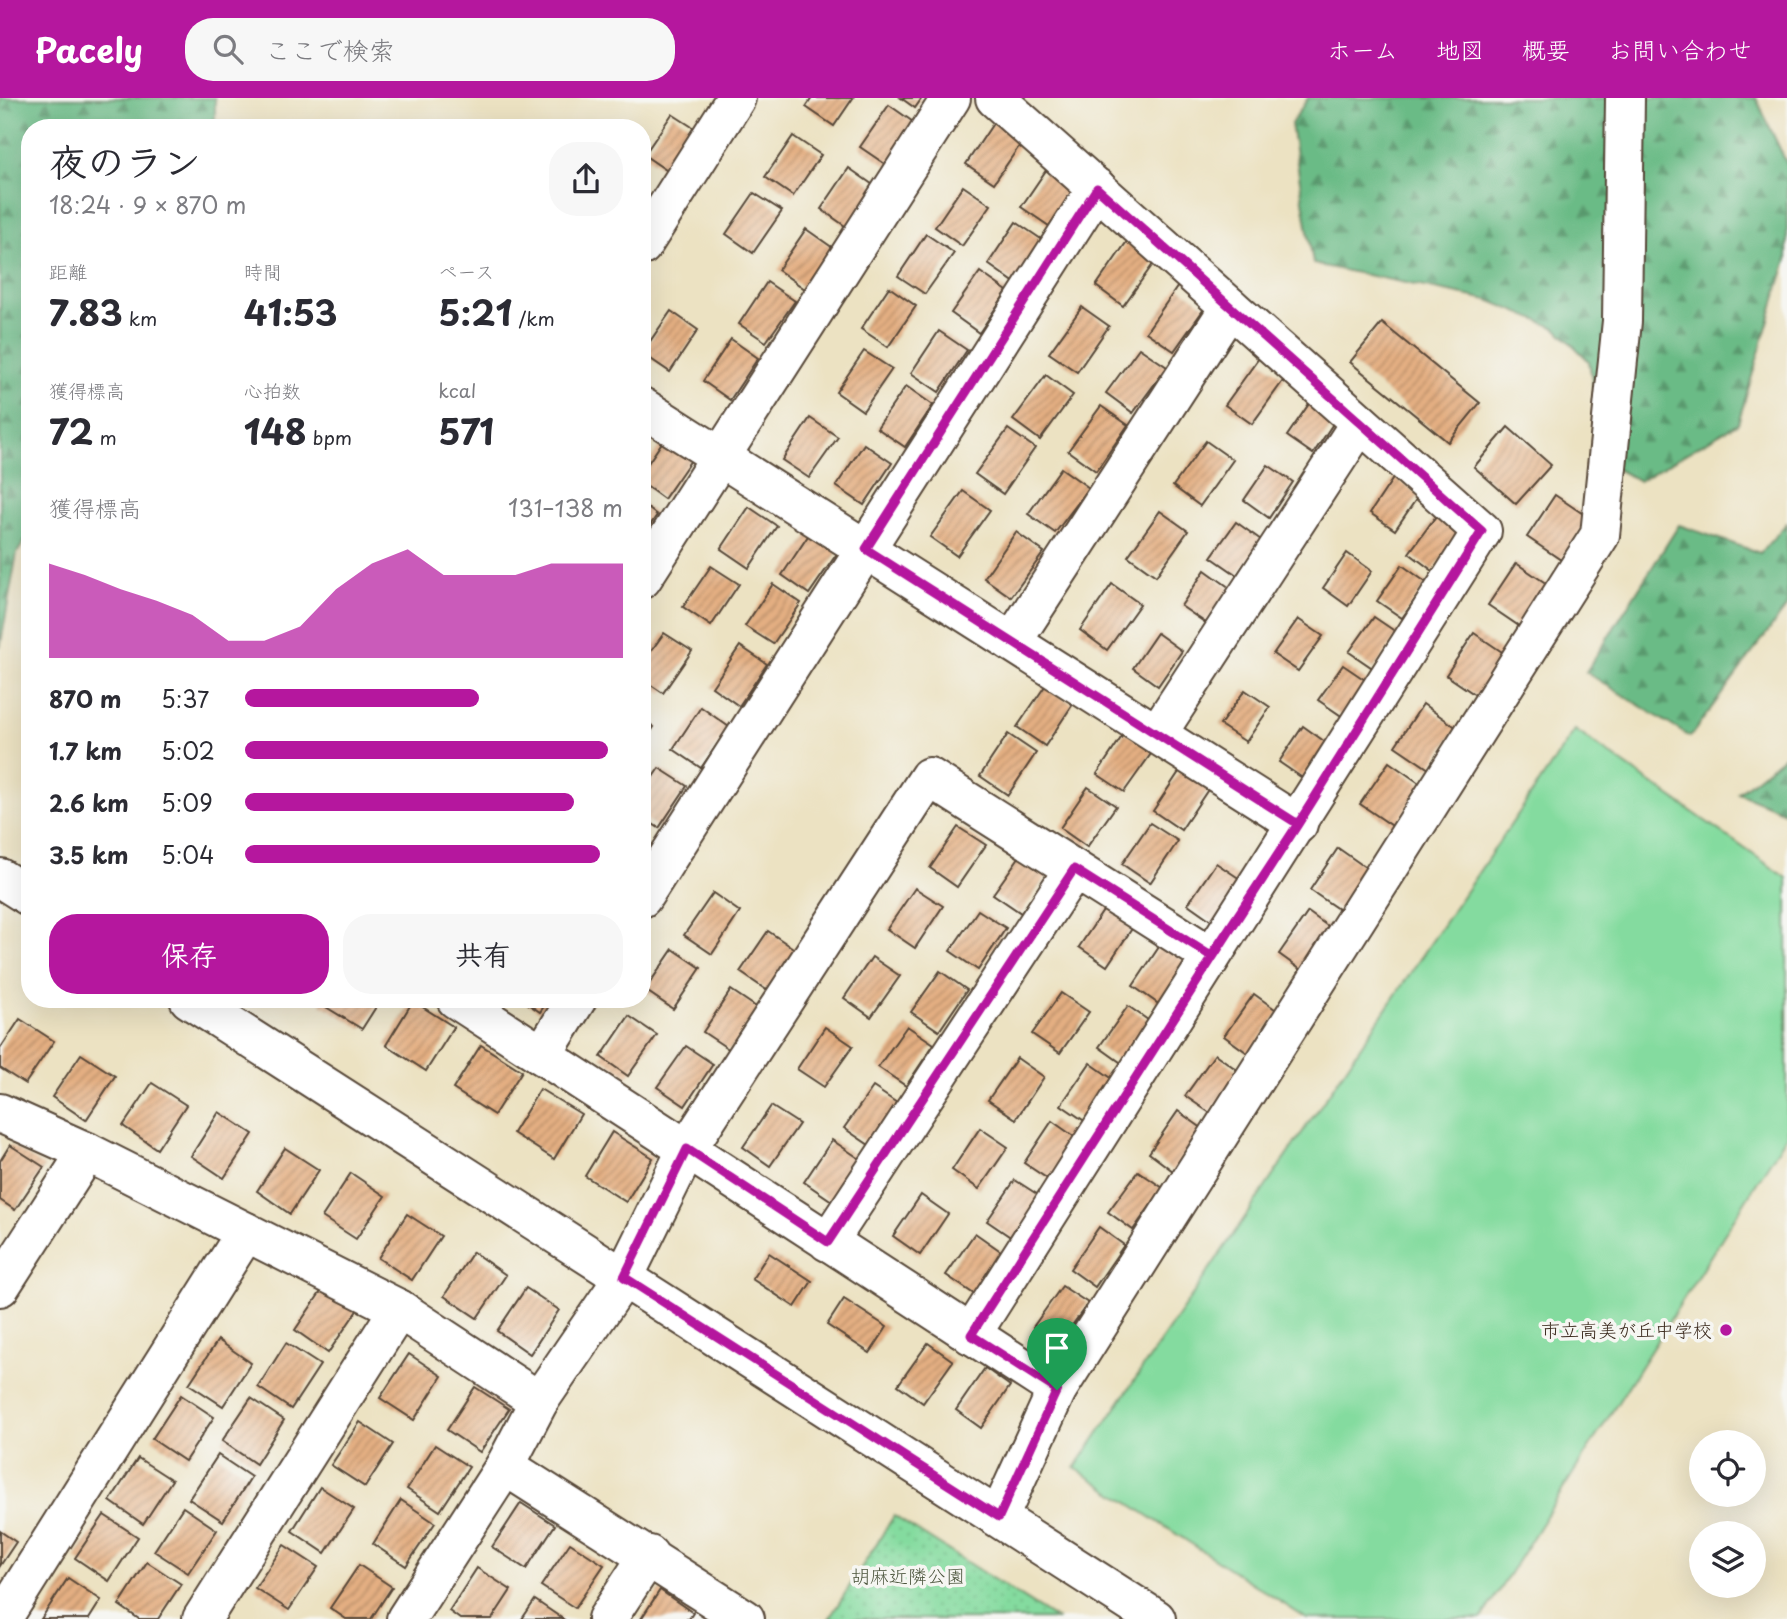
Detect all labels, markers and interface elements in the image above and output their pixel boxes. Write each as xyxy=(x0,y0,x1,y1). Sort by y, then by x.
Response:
search box xyxy=(185,18,675,81)
text: Pacely xyxy=(35,24,143,74)
icon: search xyxy=(209,30,247,68)
text: ここで検索 xyxy=(265,30,395,69)
text: ホーム xyxy=(1327,31,1398,67)
text: 地図 xyxy=(1436,31,1484,67)
text: 概要 xyxy=(1522,31,1570,67)
text: お問い合わせ xyxy=(1608,31,1752,67)
text: 夜のラン xyxy=(49,132,201,189)
button: share xyxy=(549,142,623,216)
text: 18:24 · 9 × 870 m xyxy=(49,187,246,222)
text: 距離 xyxy=(49,257,87,285)
text: 時間 xyxy=(244,257,282,285)
text: ペース xyxy=(438,257,494,285)
text: 7.83 xyxy=(49,285,123,338)
text: 41:53 xyxy=(244,285,337,338)
text: 5:21 xyxy=(438,285,512,338)
text: km xyxy=(123,304,157,332)
text: /km xyxy=(512,304,555,332)
text: 獲得標高 xyxy=(49,376,125,404)
text: 心拍数 xyxy=(244,376,301,404)
text: kcal xyxy=(438,376,476,404)
text: 72 xyxy=(49,404,93,457)
text: 148 xyxy=(244,404,307,457)
text: 571 xyxy=(438,404,494,457)
text: m xyxy=(93,423,117,451)
text: bpm xyxy=(307,423,352,451)
text: 獲得標高 xyxy=(49,490,141,525)
text: 131–138 m xyxy=(508,490,623,525)
text: 870 m xyxy=(49,681,121,716)
text: 5:37 xyxy=(161,681,209,716)
text: 1.7 km xyxy=(49,733,122,768)
text: 5:02 xyxy=(161,733,215,768)
text: 2.6 km xyxy=(49,785,129,820)
text: 5:09 xyxy=(161,785,213,820)
text: 3.5 km xyxy=(49,837,129,872)
text: 5:04 xyxy=(161,837,214,872)
button: 保存 xyxy=(49,914,329,994)
button: 共有 xyxy=(343,914,623,994)
place label: 市立高美が丘中学校 xyxy=(1541,1315,1712,1343)
pin xyxy=(1027,1318,1087,1390)
marker: 市立高美が丘中学校 xyxy=(1718,1322,1734,1338)
icon: arrive xyxy=(1038,1329,1076,1367)
map controls xyxy=(1689,1430,1766,1598)
button: locate xyxy=(1689,1430,1766,1507)
button: layers xyxy=(1689,1521,1766,1598)
park label: 胡麻近隣公園 xyxy=(851,1561,965,1589)

